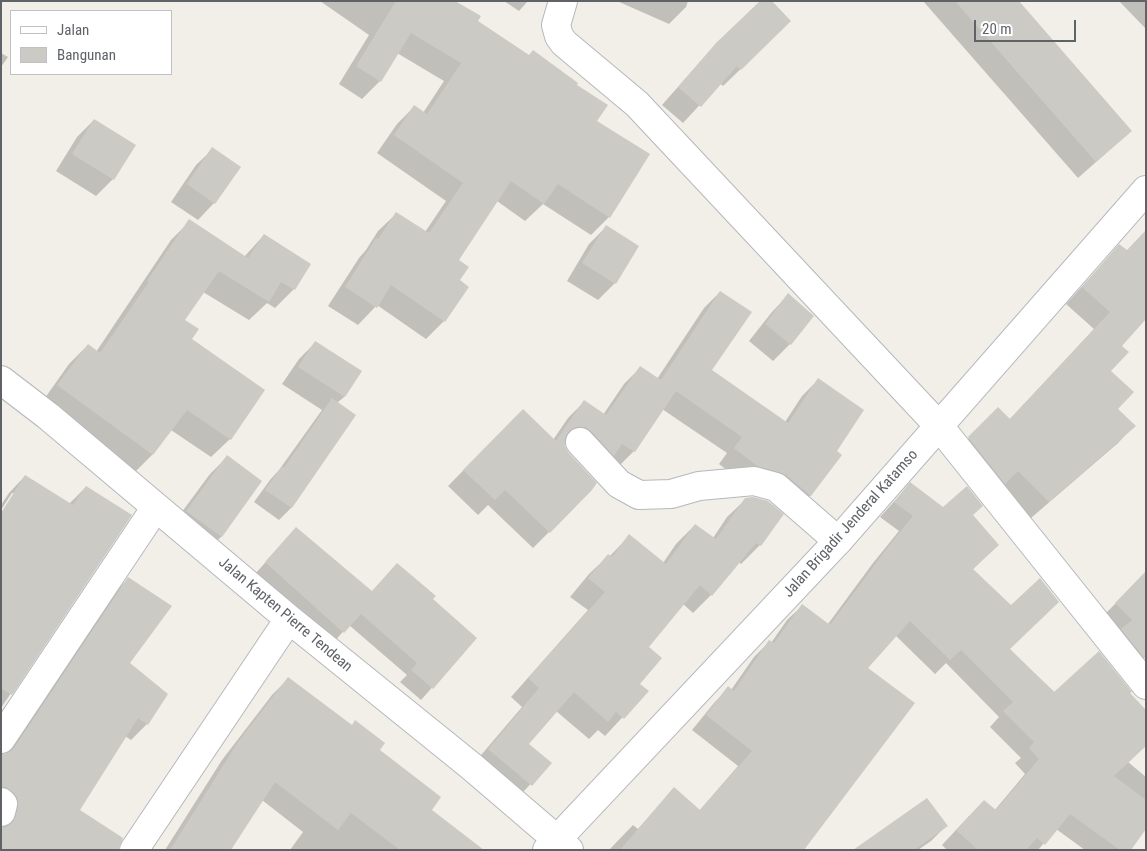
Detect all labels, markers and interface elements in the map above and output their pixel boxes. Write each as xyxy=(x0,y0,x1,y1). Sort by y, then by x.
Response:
legend xyxy=(10,10,172,75)
scale bar xyxy=(977,10,1080,42)
text: 20 m xyxy=(982,20,1012,38)
text: Jalan xyxy=(57,21,89,39)
text: Bangunan xyxy=(57,46,116,64)
street label: Jalan Brigadir Jenderal Katamso xyxy=(780,446,922,602)
street label: Jalan Kapten Pierre Tendean xyxy=(214,554,356,676)

